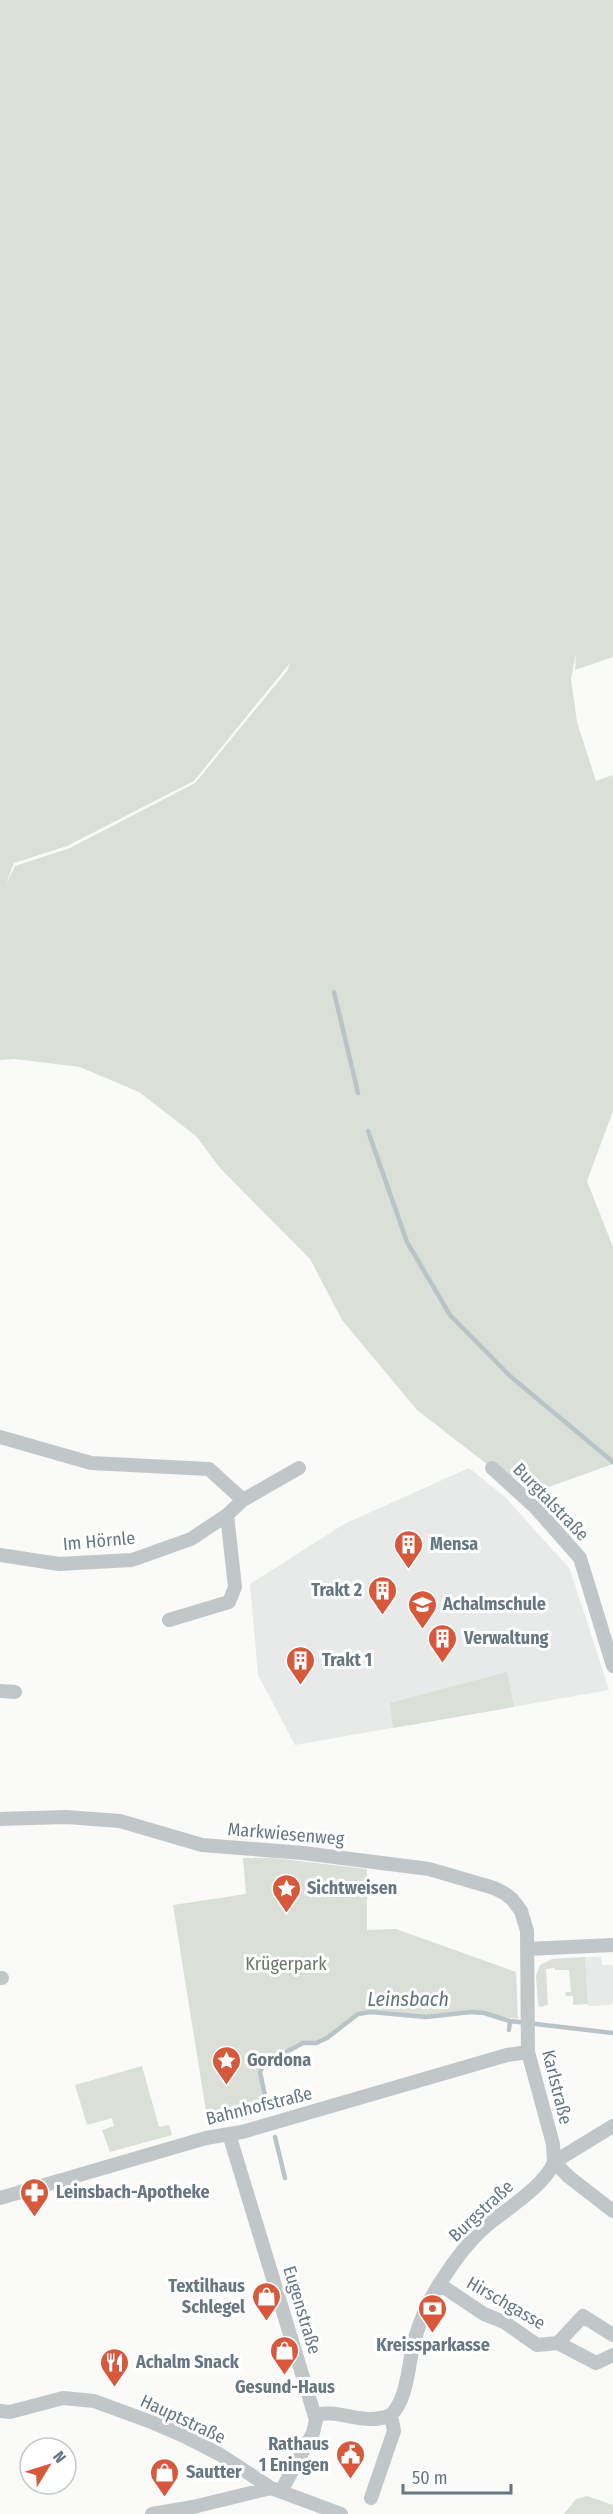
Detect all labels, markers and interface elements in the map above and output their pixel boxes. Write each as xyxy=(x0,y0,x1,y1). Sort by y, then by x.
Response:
street label: Burgtalstraße xyxy=(509,1459,594,1546)
street label: Im Hörnle xyxy=(62,1527,136,1555)
building icon: Mensa xyxy=(393,1528,425,1570)
place label: Mensa xyxy=(430,1533,478,1555)
building icon: Trakt 2 xyxy=(367,1574,399,1616)
place label: Trakt 2 xyxy=(311,1579,362,1601)
school or university icon: Achalmschule xyxy=(406,1588,438,1630)
place label: Achalmschule xyxy=(442,1593,546,1615)
building icon: Verwaltung xyxy=(427,1622,459,1664)
place label: Verwaltung xyxy=(463,1627,549,1649)
building icon: Trakt 1 xyxy=(285,1644,317,1686)
place label: Trakt 1 xyxy=(322,1649,372,1671)
street label: Markwiesenweg xyxy=(227,1818,346,1850)
place icon: Sichtweisen xyxy=(270,1872,302,1914)
place label: Sichtweisen xyxy=(307,1877,397,1899)
park label: Krügerpark xyxy=(245,1953,327,1975)
water label: Leinsbach xyxy=(367,1987,449,2011)
place icon: Gordona xyxy=(210,2044,242,2086)
street label: Karlstraße xyxy=(537,2048,577,2127)
place label: Gordona xyxy=(247,2049,311,2071)
street label: Bahnhofstraße xyxy=(204,2082,314,2130)
pharmacy icon: Leinsbach-Apotheke xyxy=(19,2176,51,2218)
street label: Burgstraße xyxy=(444,2176,518,2246)
place label: Leinsbach-Apotheke xyxy=(56,2181,210,2203)
street label: Eugenstraße xyxy=(278,2263,326,2357)
street label: Hirschgasse xyxy=(463,2272,549,2334)
place label: Textilhaus Schlegel xyxy=(168,2275,245,2318)
shop icon: Textilhaus Schlegel xyxy=(250,2280,282,2322)
bank icon: Kreissparkasse xyxy=(417,2292,449,2334)
shop icon: Gesund-Haus xyxy=(269,2334,301,2376)
place label: Kreissparkasse xyxy=(376,2334,490,2356)
restaurant icon: Achalm Snack xyxy=(99,2346,131,2388)
place label: Achalm Snack xyxy=(135,2351,240,2373)
place label: Gesund-Haus xyxy=(235,2376,335,2398)
street label: Hauptstraße xyxy=(137,2390,229,2448)
place label: Rathaus 1 Eningen xyxy=(259,2433,329,2476)
north arrow xyxy=(18,2436,78,2496)
public building icon: Rathaus 1 Eningen xyxy=(334,2438,366,2480)
text: N xyxy=(49,2447,70,2467)
shop icon: Sautter xyxy=(149,2456,181,2498)
scale bar xyxy=(403,2457,511,2495)
place label: Sautter xyxy=(186,2461,242,2483)
text: 50 m xyxy=(412,2467,448,2489)

